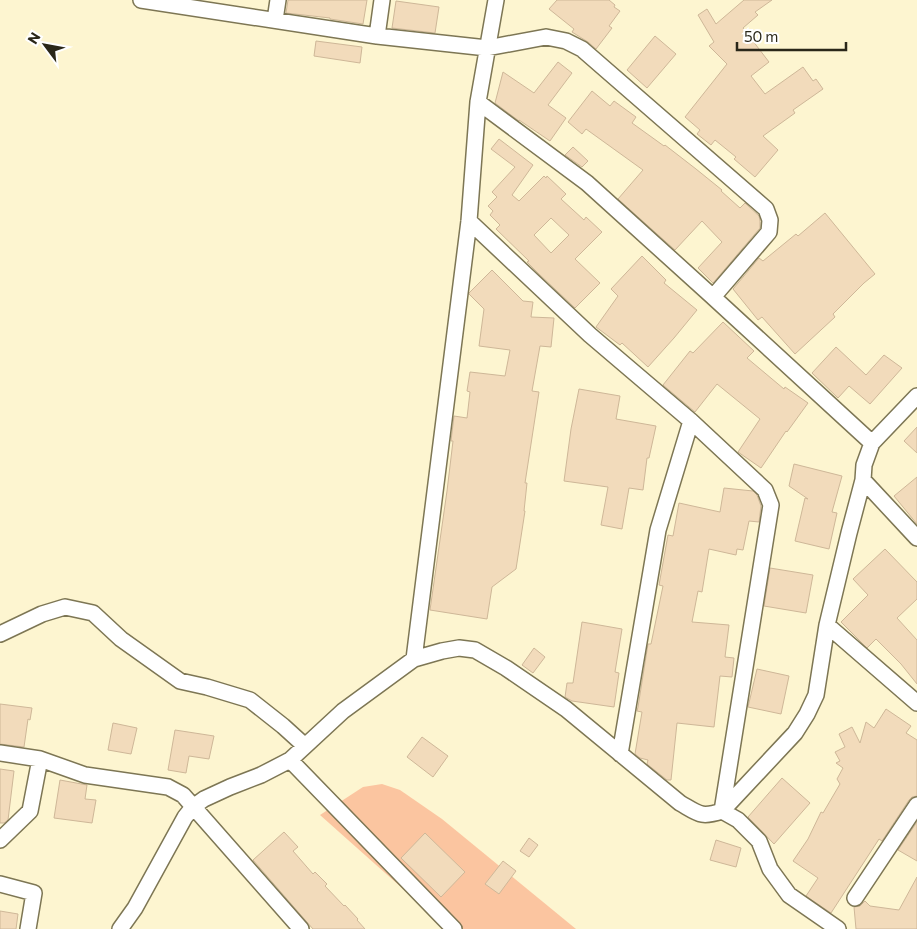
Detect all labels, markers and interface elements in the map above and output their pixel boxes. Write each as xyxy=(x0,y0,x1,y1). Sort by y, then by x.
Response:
north arrow xyxy=(20,20,70,70)
scale bar xyxy=(737,20,846,52)
text: 50 m xyxy=(744,27,778,45)
text: N xyxy=(24,29,44,47)

